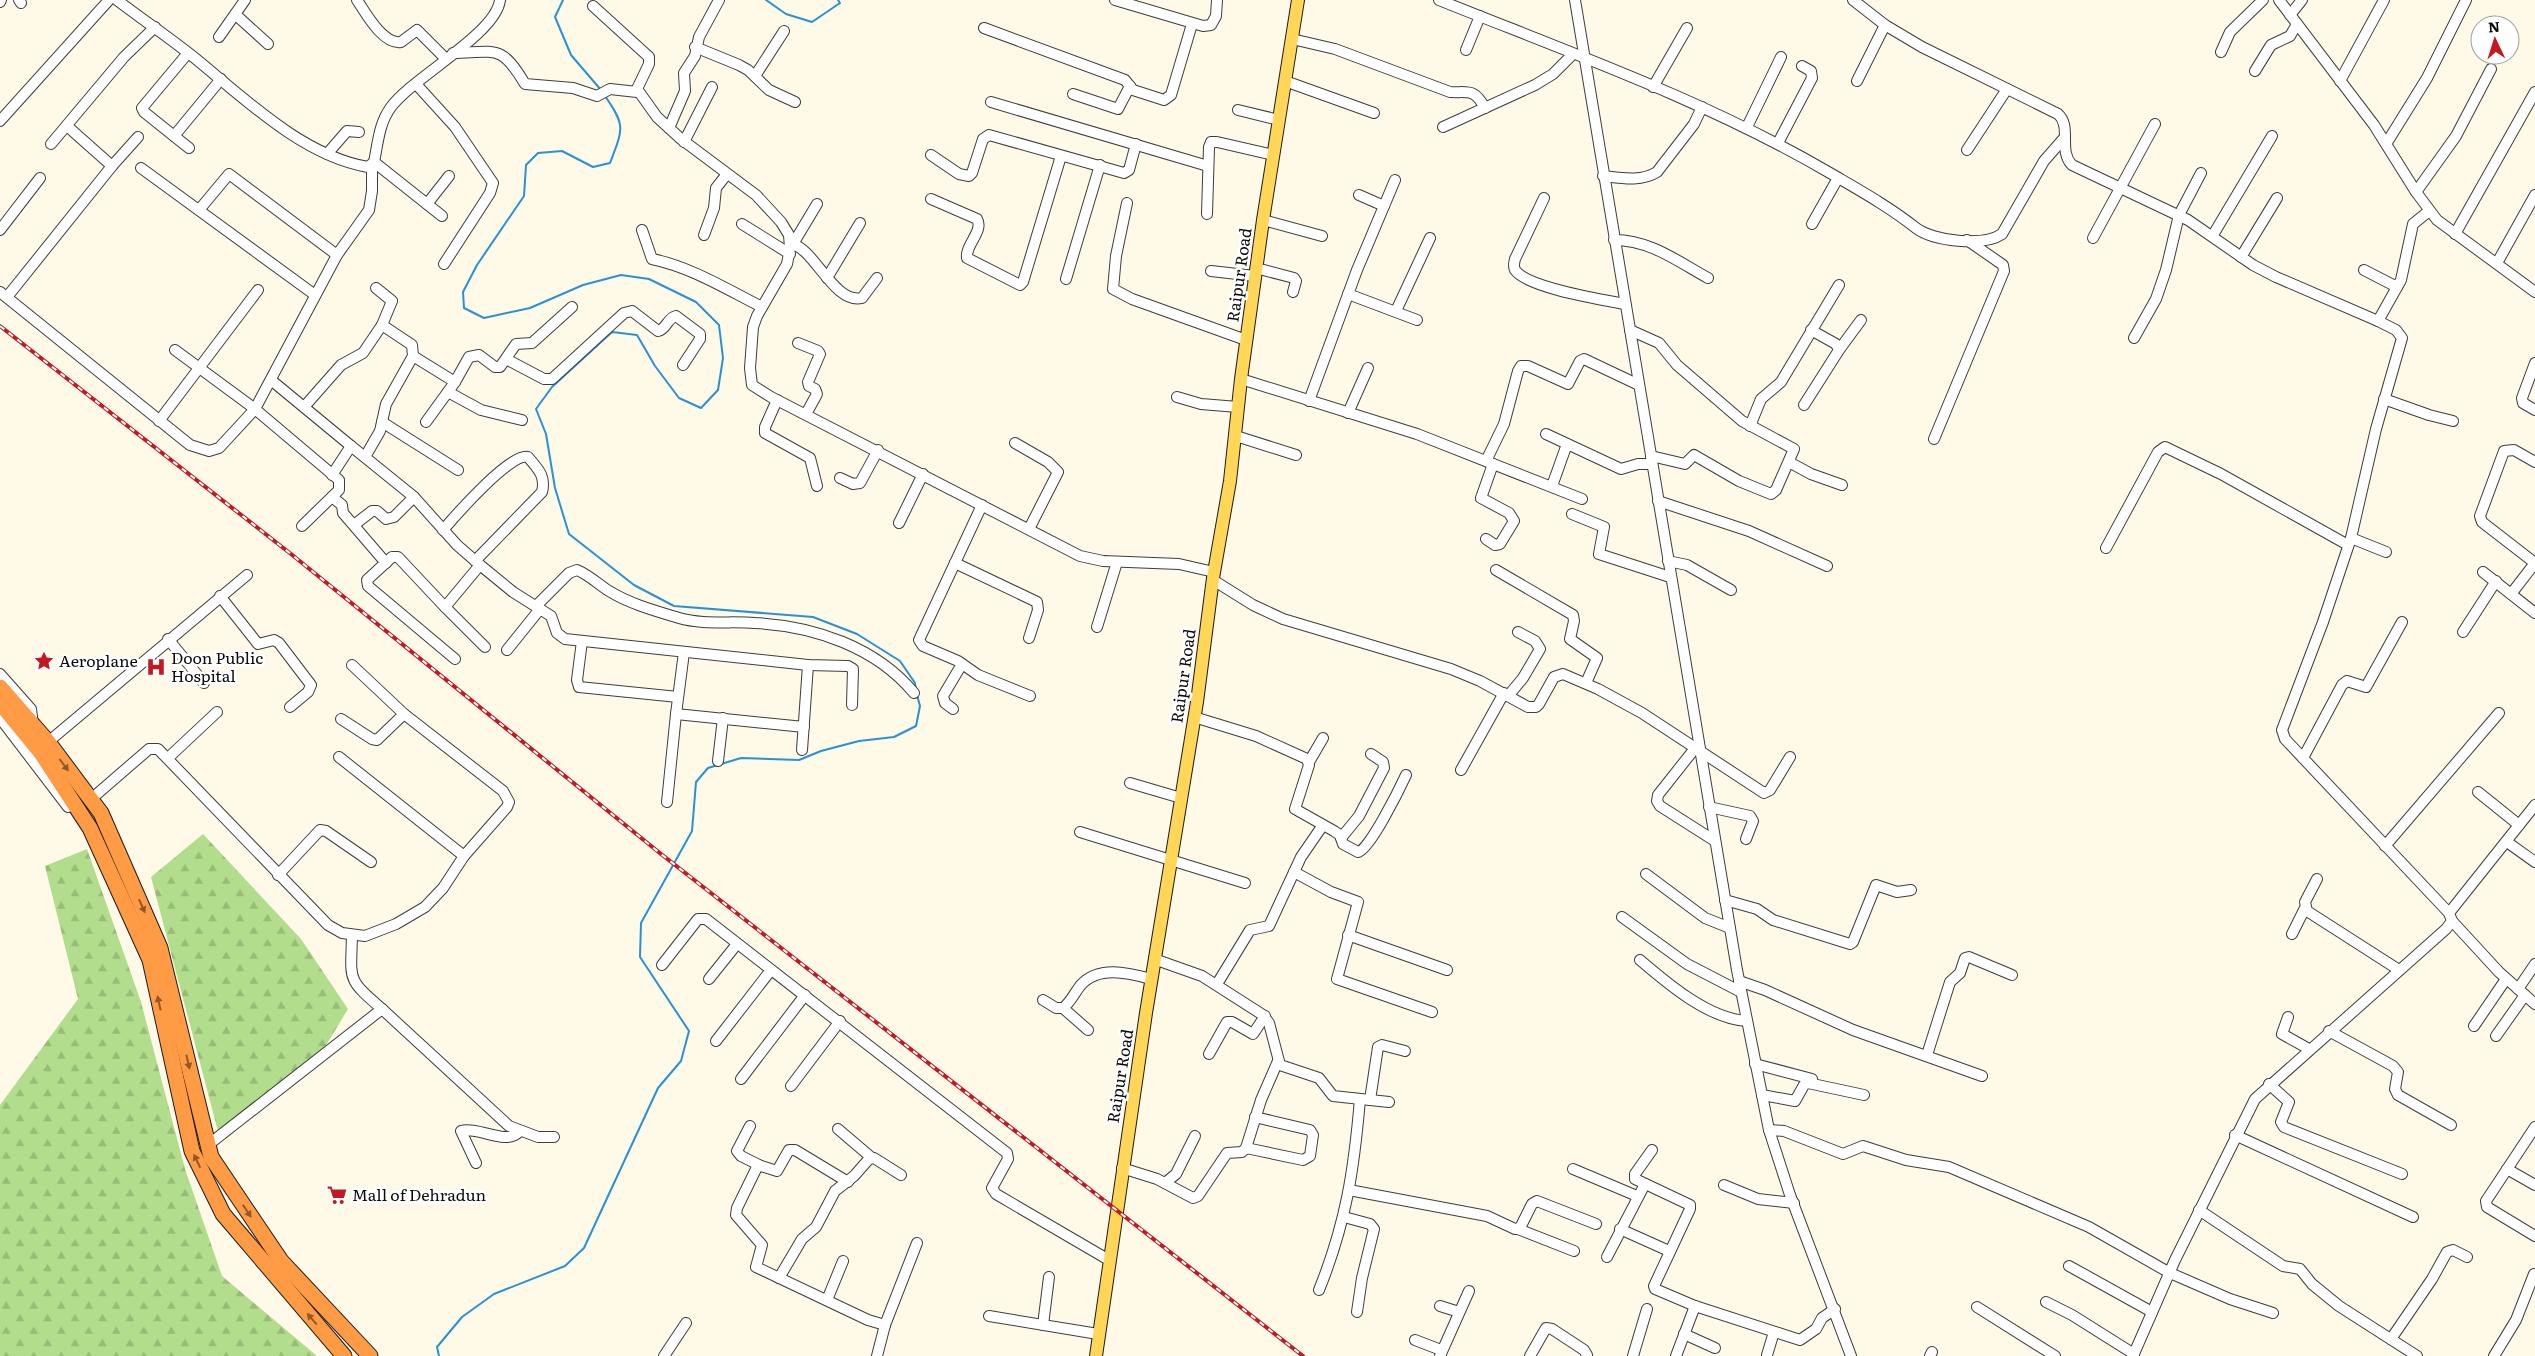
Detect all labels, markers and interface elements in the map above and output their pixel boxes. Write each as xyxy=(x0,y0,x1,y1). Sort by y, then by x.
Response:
north arrow xyxy=(2470,15,2520,65)
text: N xyxy=(2487,16,2501,36)
street label: Raipur Road xyxy=(1220,226,1257,323)
street label: Raipur Road xyxy=(1164,627,1201,724)
place label: Doon Public Hospital xyxy=(171,645,263,687)
place label: Aeroplane xyxy=(59,648,138,672)
place icon: Aeroplane xyxy=(33,650,55,672)
hospital icon: Doon Public Hospital xyxy=(145,656,167,678)
one-way arrow xyxy=(59,758,69,772)
one-way arrow xyxy=(138,899,146,913)
one-way arrow xyxy=(155,994,163,1010)
street label: Raipur Road xyxy=(1100,1027,1138,1125)
one-way arrow xyxy=(184,1054,192,1069)
one-way arrow xyxy=(193,1153,201,1168)
place label: Mall of Dehradun xyxy=(352,1182,487,1206)
supermarket icon: Mall of Dehradun xyxy=(326,1184,348,1206)
one-way arrow xyxy=(242,1204,251,1217)
one-way arrow xyxy=(307,1313,318,1326)

